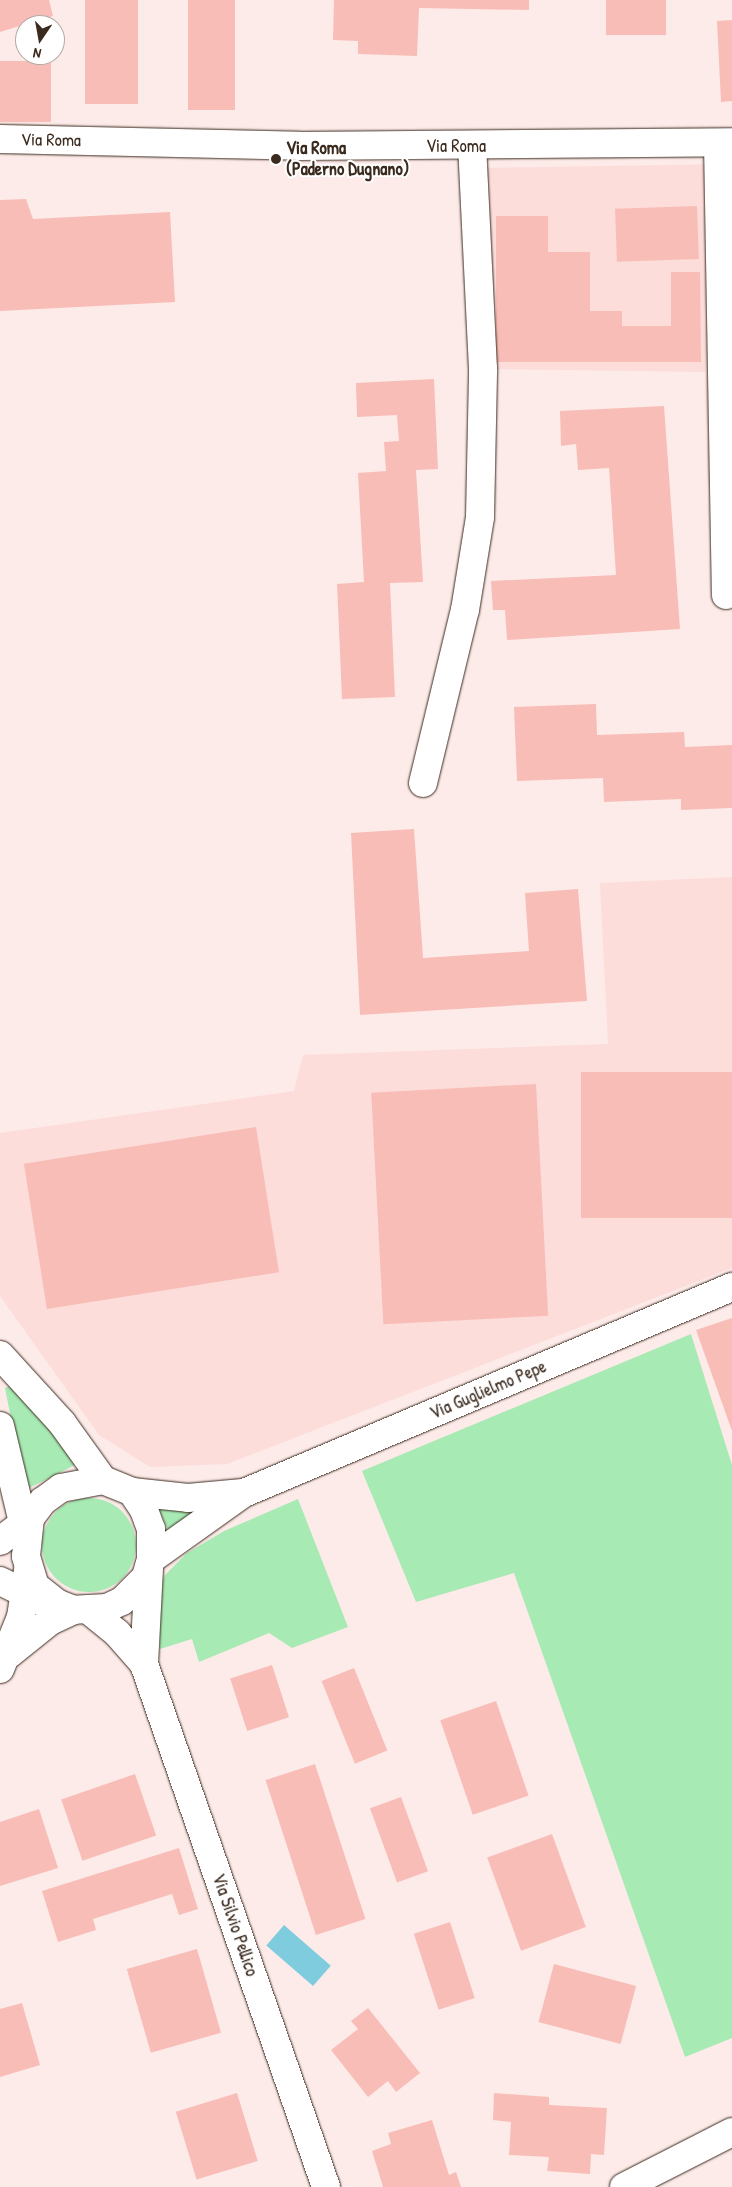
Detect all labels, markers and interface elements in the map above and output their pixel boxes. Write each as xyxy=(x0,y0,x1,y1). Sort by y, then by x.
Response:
north arrow xyxy=(15,15,65,65)
text: N xyxy=(31,44,43,64)
street label: Via Roma xyxy=(21,129,81,151)
street label: Via Roma xyxy=(426,135,486,157)
place label: Via Roma (Paderno Dugnano) xyxy=(286,138,409,180)
marker: Via Roma (Paderno Dugnano) xyxy=(270,153,282,165)
street label: Via Guglielmo Pepe xyxy=(427,1356,549,1424)
street label: Via Silvio Pellico xyxy=(207,1871,263,1979)

